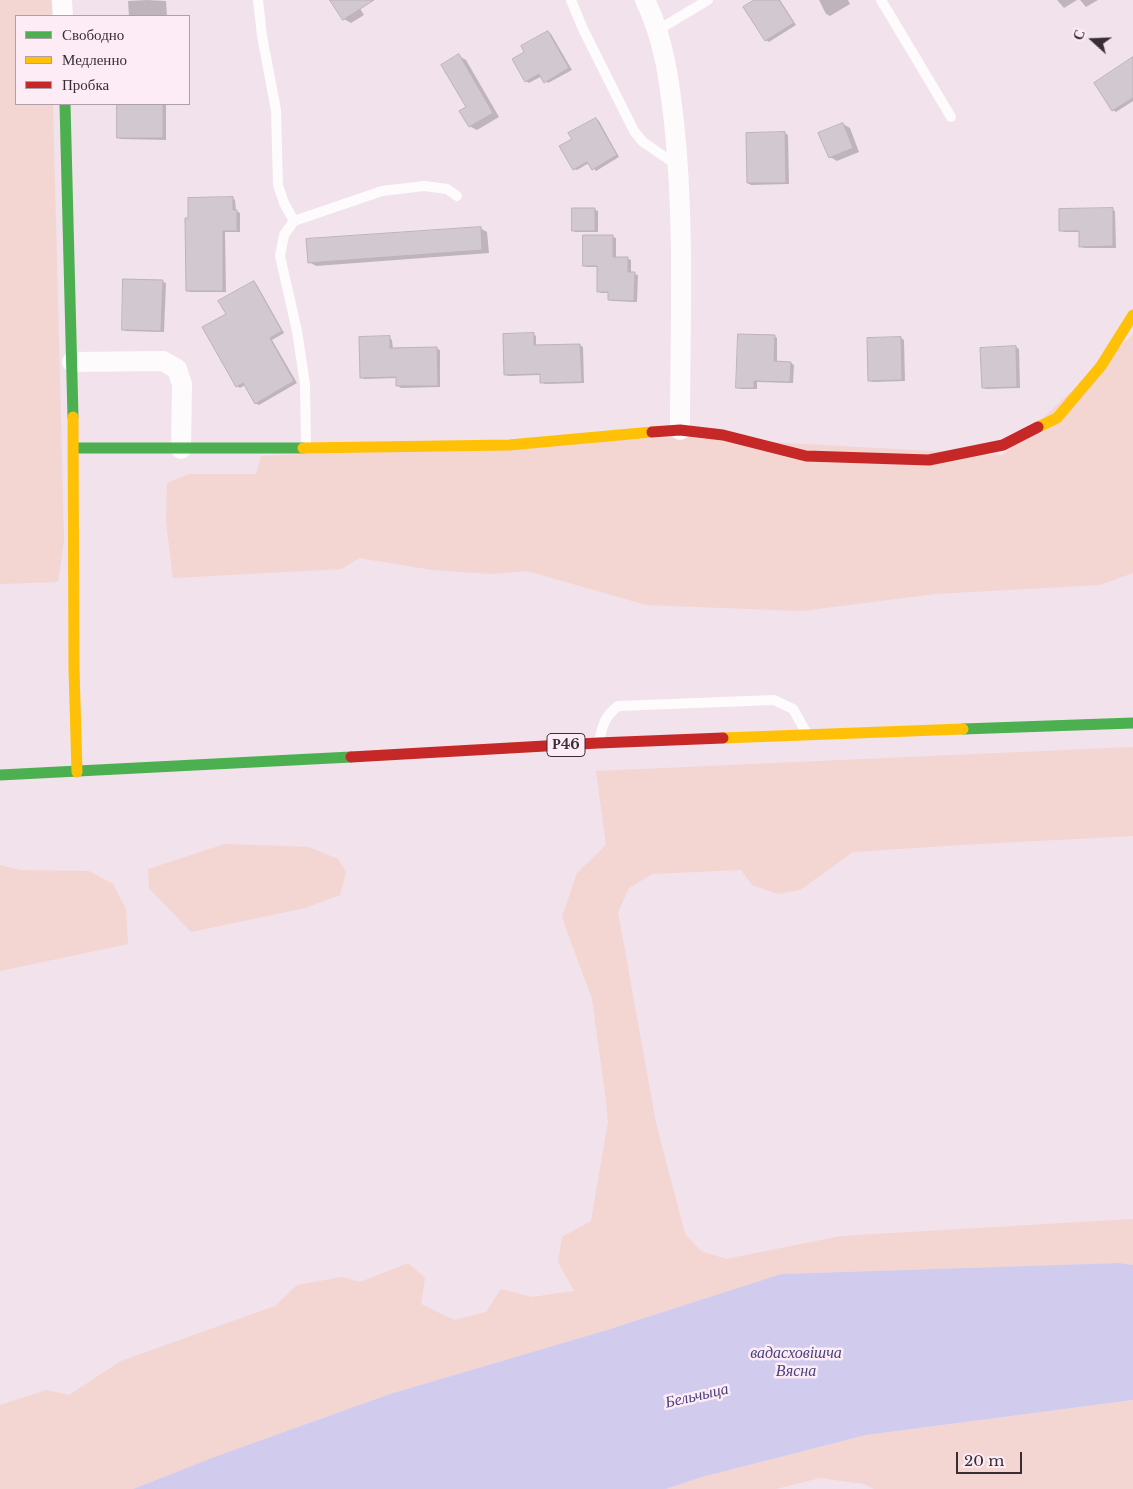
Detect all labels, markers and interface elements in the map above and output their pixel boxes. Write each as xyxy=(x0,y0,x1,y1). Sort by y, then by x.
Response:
legend xyxy=(15,15,190,105)
north arrow xyxy=(1068,15,1118,65)
text: Свободно xyxy=(62,25,124,44)
text: С xyxy=(1069,27,1089,43)
text: Медленно xyxy=(62,50,127,69)
text: Пробка xyxy=(62,75,109,94)
road number: Р46 xyxy=(547,734,585,756)
water label: вадасховішча Вясна xyxy=(750,1343,842,1381)
water label: Бельчыца xyxy=(663,1379,731,1413)
scale bar xyxy=(958,1442,1024,1474)
text: 20 m xyxy=(964,1451,1004,1470)

